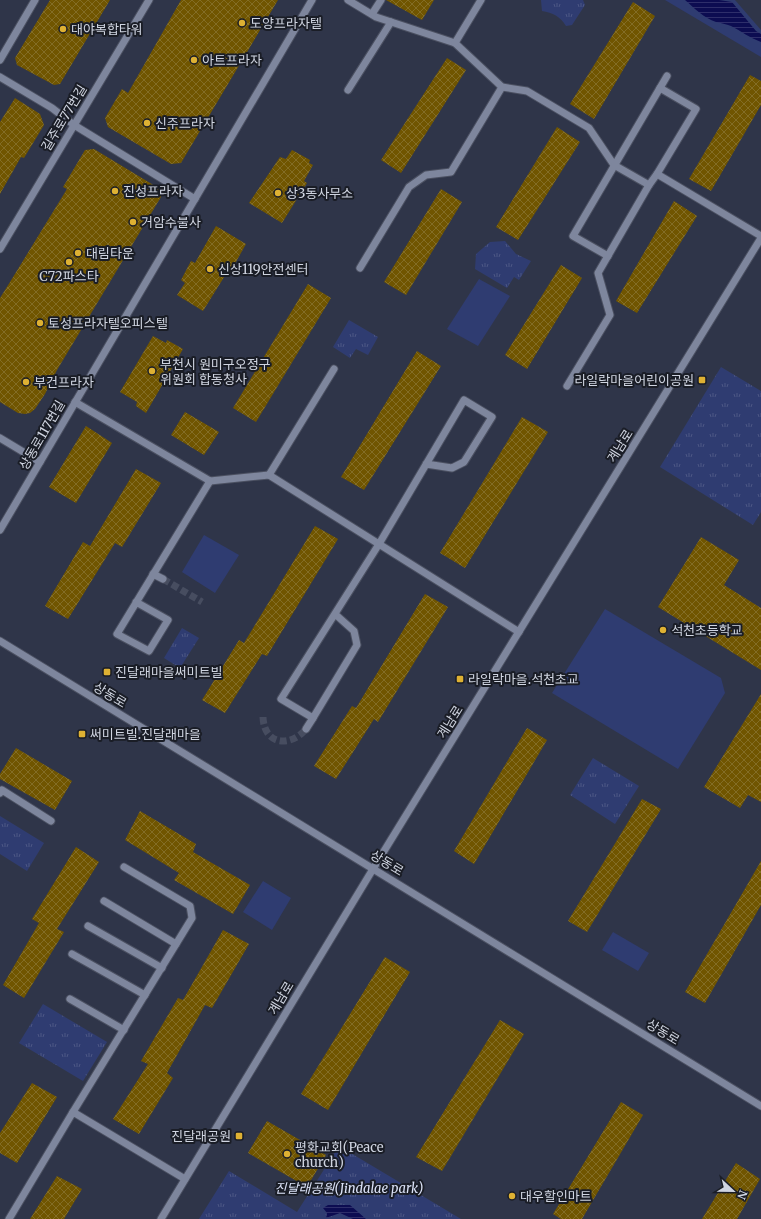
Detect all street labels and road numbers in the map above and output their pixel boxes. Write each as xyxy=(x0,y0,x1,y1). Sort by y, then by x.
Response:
street label: 길주로77번길 xyxy=(38,82,90,154)
street label: 상동로117번길 xyxy=(15,397,69,473)
street label: 계남로 xyxy=(603,426,637,466)
street label: 상동로 xyxy=(90,678,130,712)
street label: 계남로 xyxy=(433,702,467,742)
street label: 상동로 xyxy=(367,846,407,880)
street label: 계남로 xyxy=(264,978,298,1018)
street label: 상동로 xyxy=(643,1015,683,1049)

